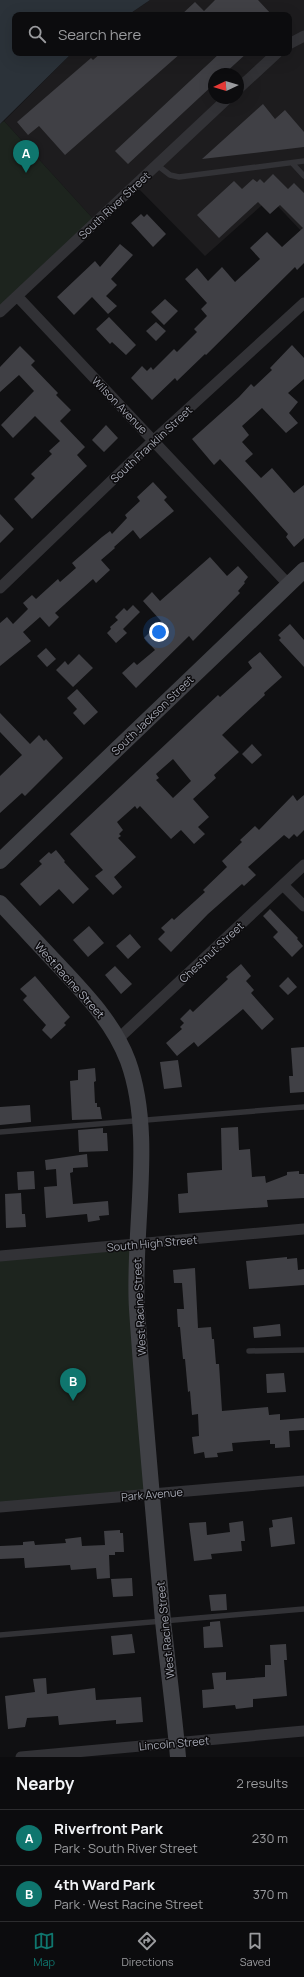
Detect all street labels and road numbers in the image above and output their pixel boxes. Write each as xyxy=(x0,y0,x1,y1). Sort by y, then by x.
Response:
street label: South River Street xyxy=(75,168,153,242)
street label: Wilson Avenue xyxy=(89,373,151,437)
street label: South Franklin Street xyxy=(107,402,195,486)
street label: South Jackson Street xyxy=(108,672,196,758)
street label: Chestnut Street xyxy=(176,918,246,986)
street label: West Racine Street xyxy=(32,939,108,1021)
street label: South High Street xyxy=(106,1232,198,1254)
street label: West Racine Street xyxy=(129,1258,149,1356)
street label: Park Avenue xyxy=(121,1484,184,1504)
street label: West Racine Street xyxy=(152,1581,178,1679)
street label: Lincoln Street xyxy=(138,1732,210,1754)

